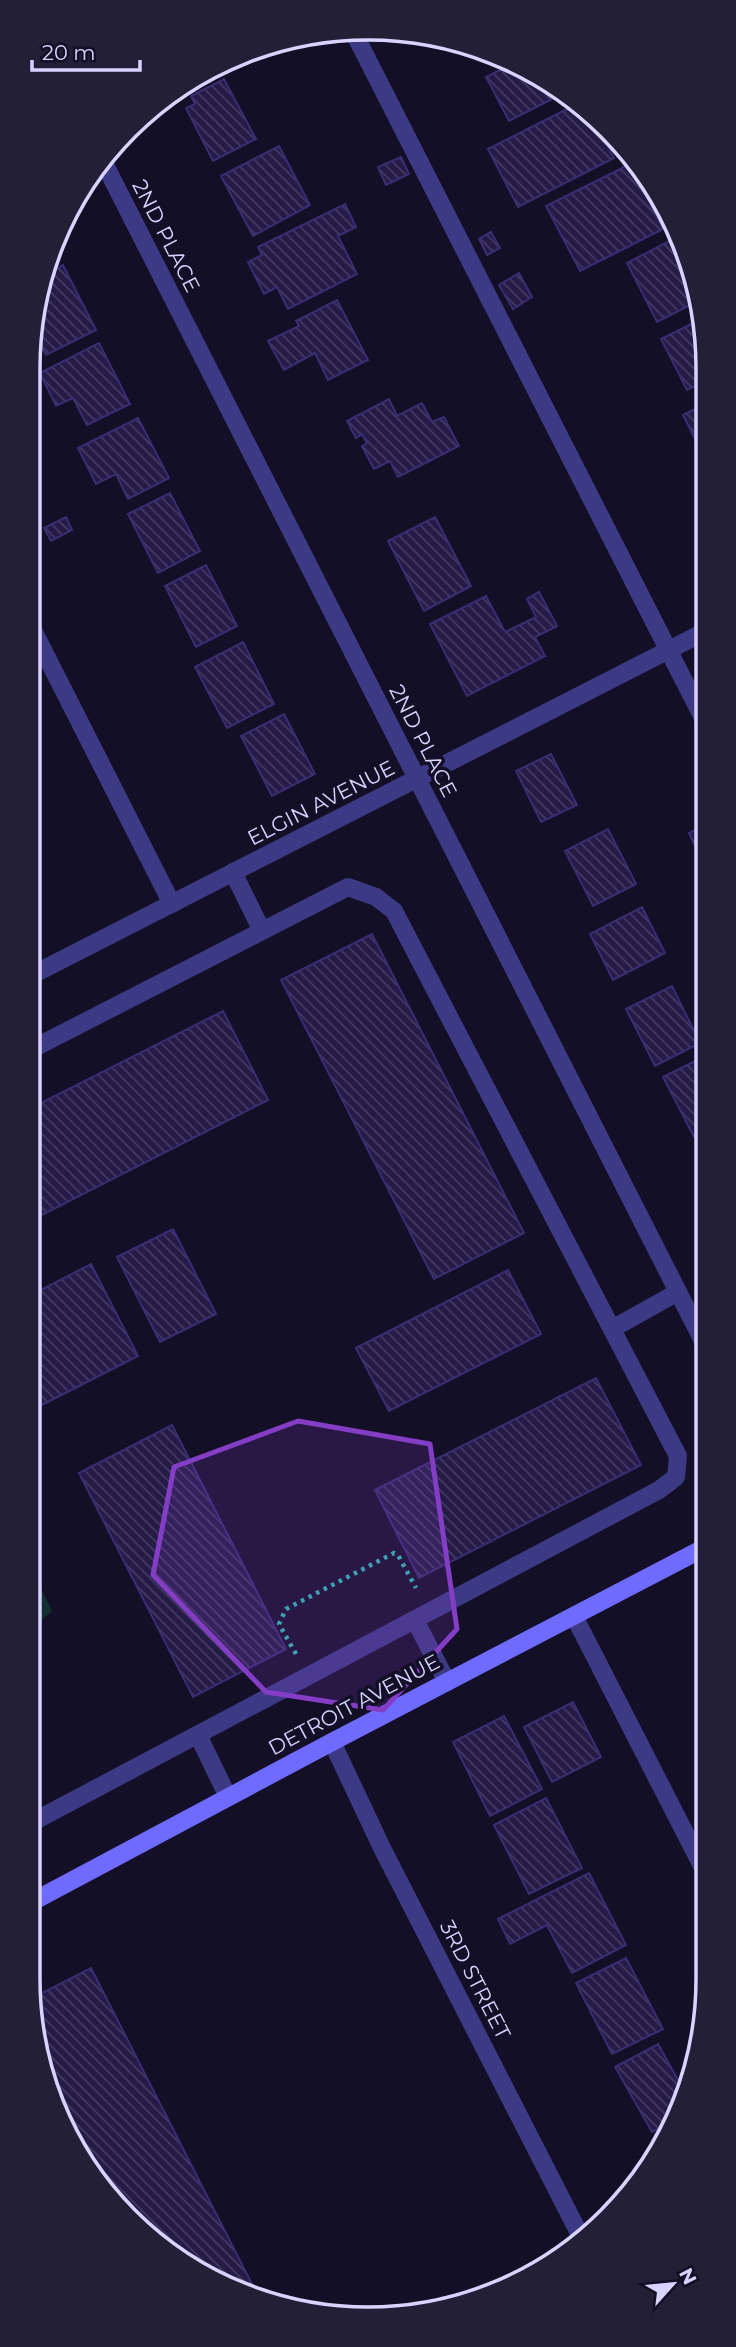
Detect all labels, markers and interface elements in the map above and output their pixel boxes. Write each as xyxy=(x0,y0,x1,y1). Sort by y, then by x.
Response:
scale bar xyxy=(32,28,140,72)
text: 20 m xyxy=(42,40,96,65)
street label: 2ND PLACE xyxy=(127,175,205,296)
street label: 2ND PLACE xyxy=(384,680,462,801)
street label: ELGIN AVENUE xyxy=(243,755,399,850)
street label: DETROIT AVENUE xyxy=(264,1649,444,1760)
street label: 3RD STREET xyxy=(435,1916,516,2043)
north arrow xyxy=(638,2249,708,2319)
text: N xyxy=(674,2264,701,2289)

